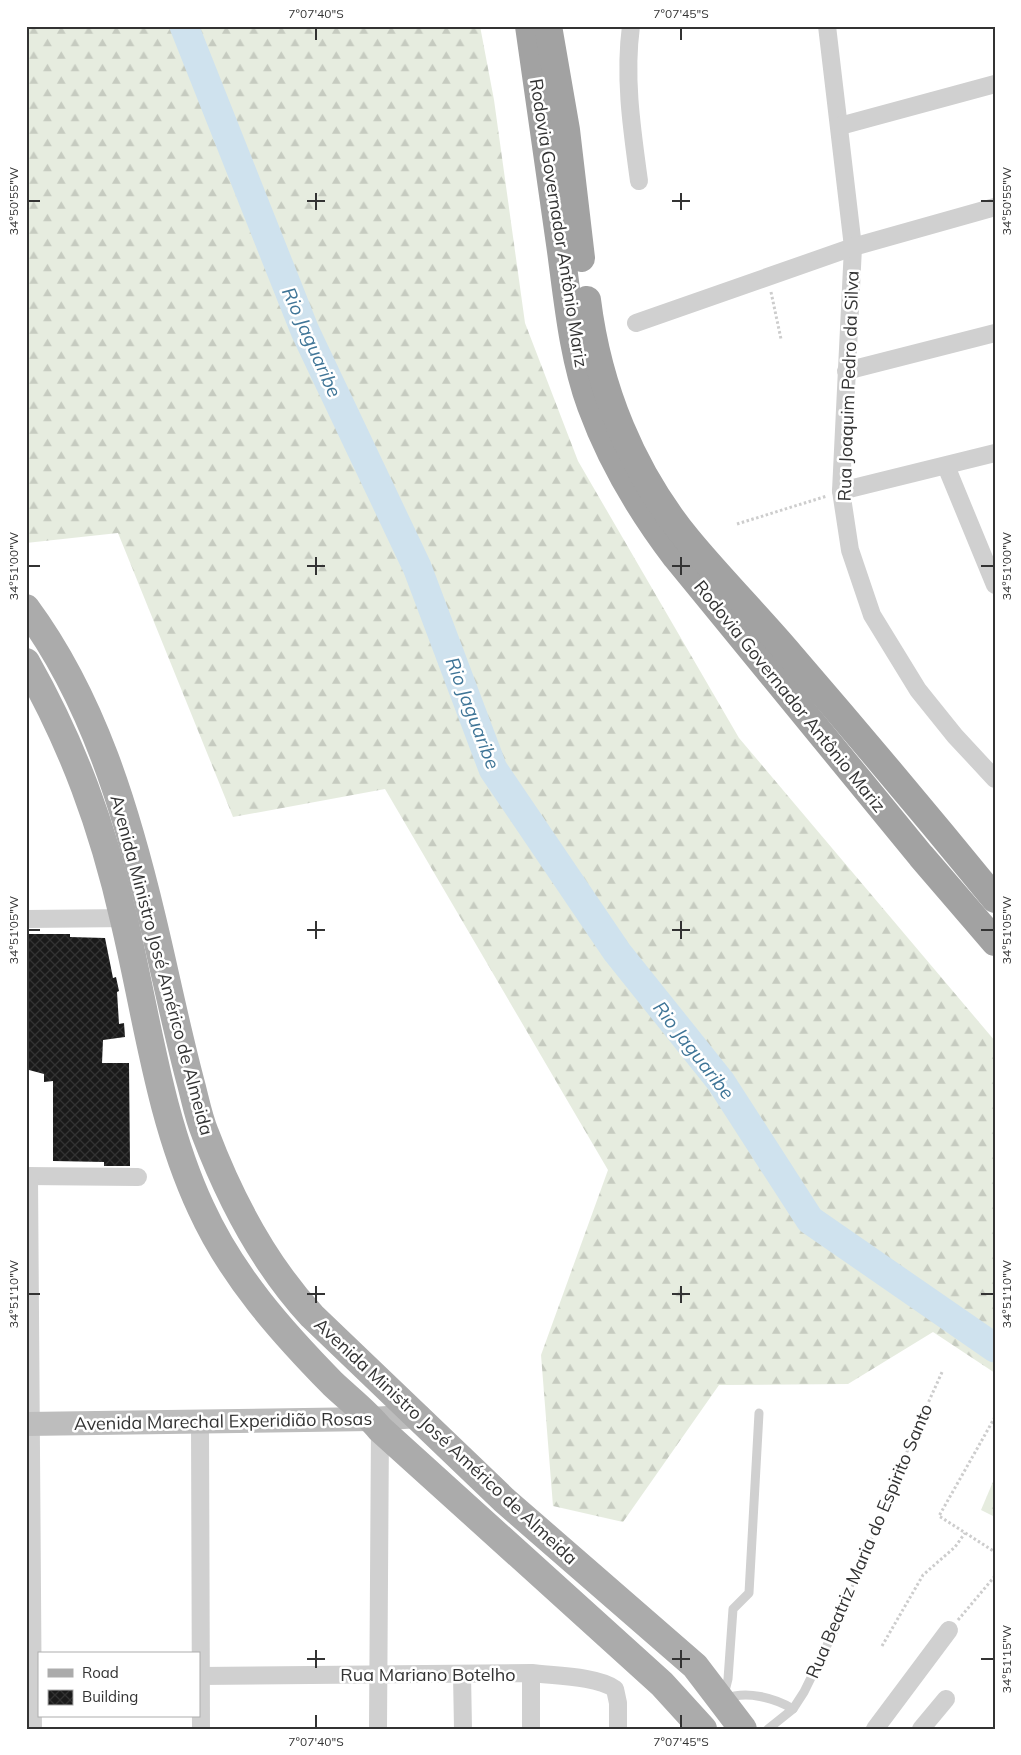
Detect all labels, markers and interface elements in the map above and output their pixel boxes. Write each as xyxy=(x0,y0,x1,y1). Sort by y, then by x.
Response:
text: 7°07'40"S xyxy=(288,6,344,21)
text: 7°07'45"S xyxy=(653,6,709,21)
street label: Rodovia Governador Antônio Mariz xyxy=(525,77,593,369)
text: 34°50'55"W xyxy=(6,167,21,235)
text: 34°50'55"W xyxy=(999,167,1014,235)
street label: Rua Joaquim Pedro da Silva xyxy=(832,270,864,502)
water label: Rio Jaguaribe xyxy=(277,283,347,401)
text: 34°51'00"W xyxy=(6,532,21,600)
text: 34°51'00"W xyxy=(999,532,1014,600)
street label: Rodovia Governador Antônio Mariz xyxy=(689,575,891,817)
water label: Rio Jaguaribe xyxy=(441,654,505,772)
street label: Avenida Ministro José Américo de Almeida xyxy=(105,792,219,1138)
text: 34°51'05"W xyxy=(6,896,21,964)
text: 34°51'05"W xyxy=(999,896,1014,964)
water label: Rio Jaguaribe xyxy=(648,996,740,1104)
text: 34°51'10"W xyxy=(6,1260,21,1328)
text: 34°51'10"W xyxy=(999,1260,1014,1328)
street label: Avenida Ministro José Américo de Almeida xyxy=(310,1313,582,1569)
street label: Rua Beatriz Maria do Espirito Santo xyxy=(801,1400,937,1682)
street label: Avenida Marechal Experidião Rosas xyxy=(74,1407,372,1435)
text: 34°51'15"W xyxy=(999,1625,1014,1693)
legend xyxy=(38,1652,200,1718)
text: Road xyxy=(82,1663,119,1682)
street label: Rua Mariano Botelho xyxy=(340,1663,516,1686)
text: Building xyxy=(82,1687,138,1706)
text: 7°07'40"S xyxy=(288,1734,344,1749)
text: 7°07'45"S xyxy=(653,1734,709,1749)

